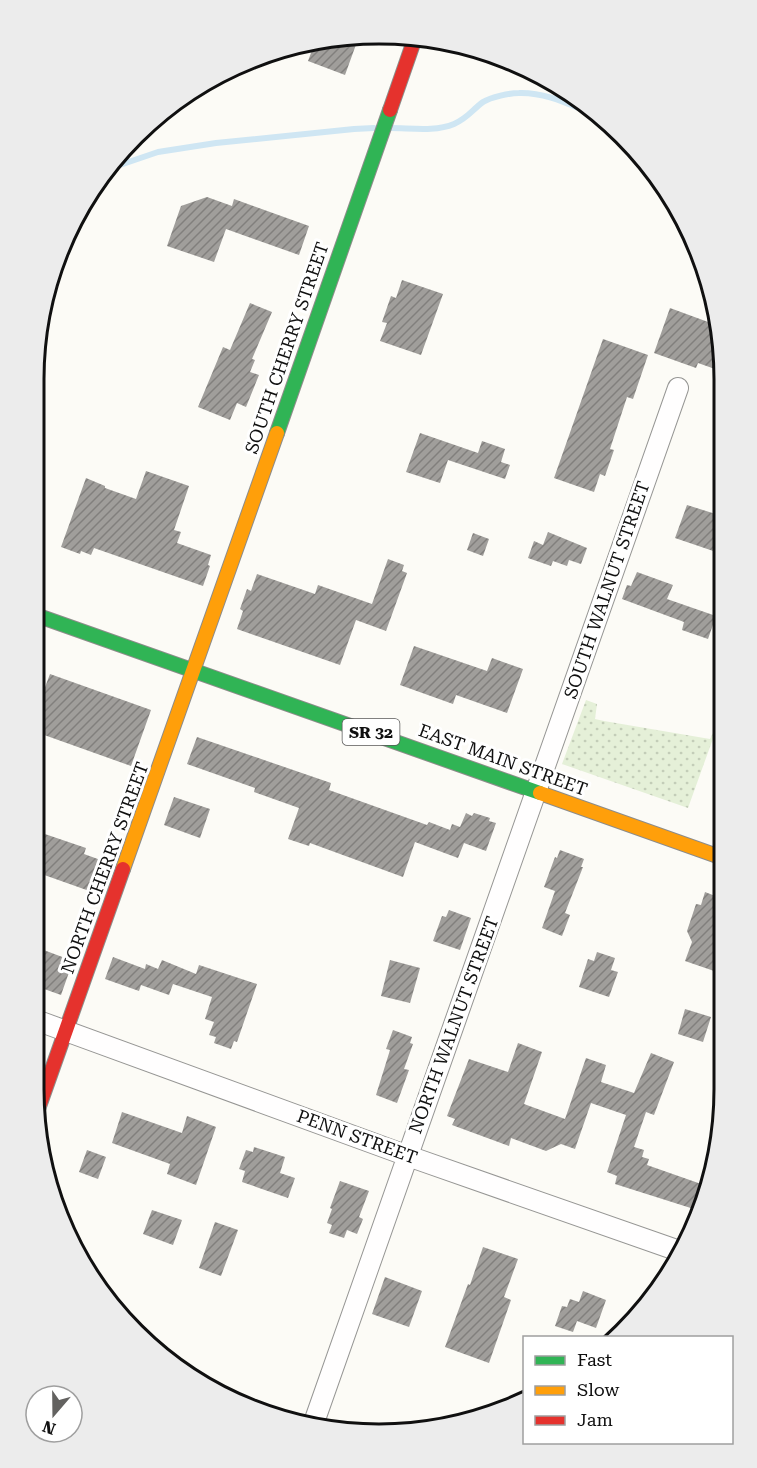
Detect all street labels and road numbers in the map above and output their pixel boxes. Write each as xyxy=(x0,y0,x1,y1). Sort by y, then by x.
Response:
street label: SOUTH CHERRY STREET xyxy=(240,239,333,456)
street label: SOUTH WALNUT STREET xyxy=(559,478,654,701)
road number: SR 32 xyxy=(342,719,400,745)
street label: EAST MAIN STREET xyxy=(416,719,590,800)
street label: NORTH CHERRY STREET xyxy=(56,759,153,976)
street label: NORTH WALNUT STREET xyxy=(404,913,503,1136)
street label: PENN STREET xyxy=(294,1105,420,1168)

